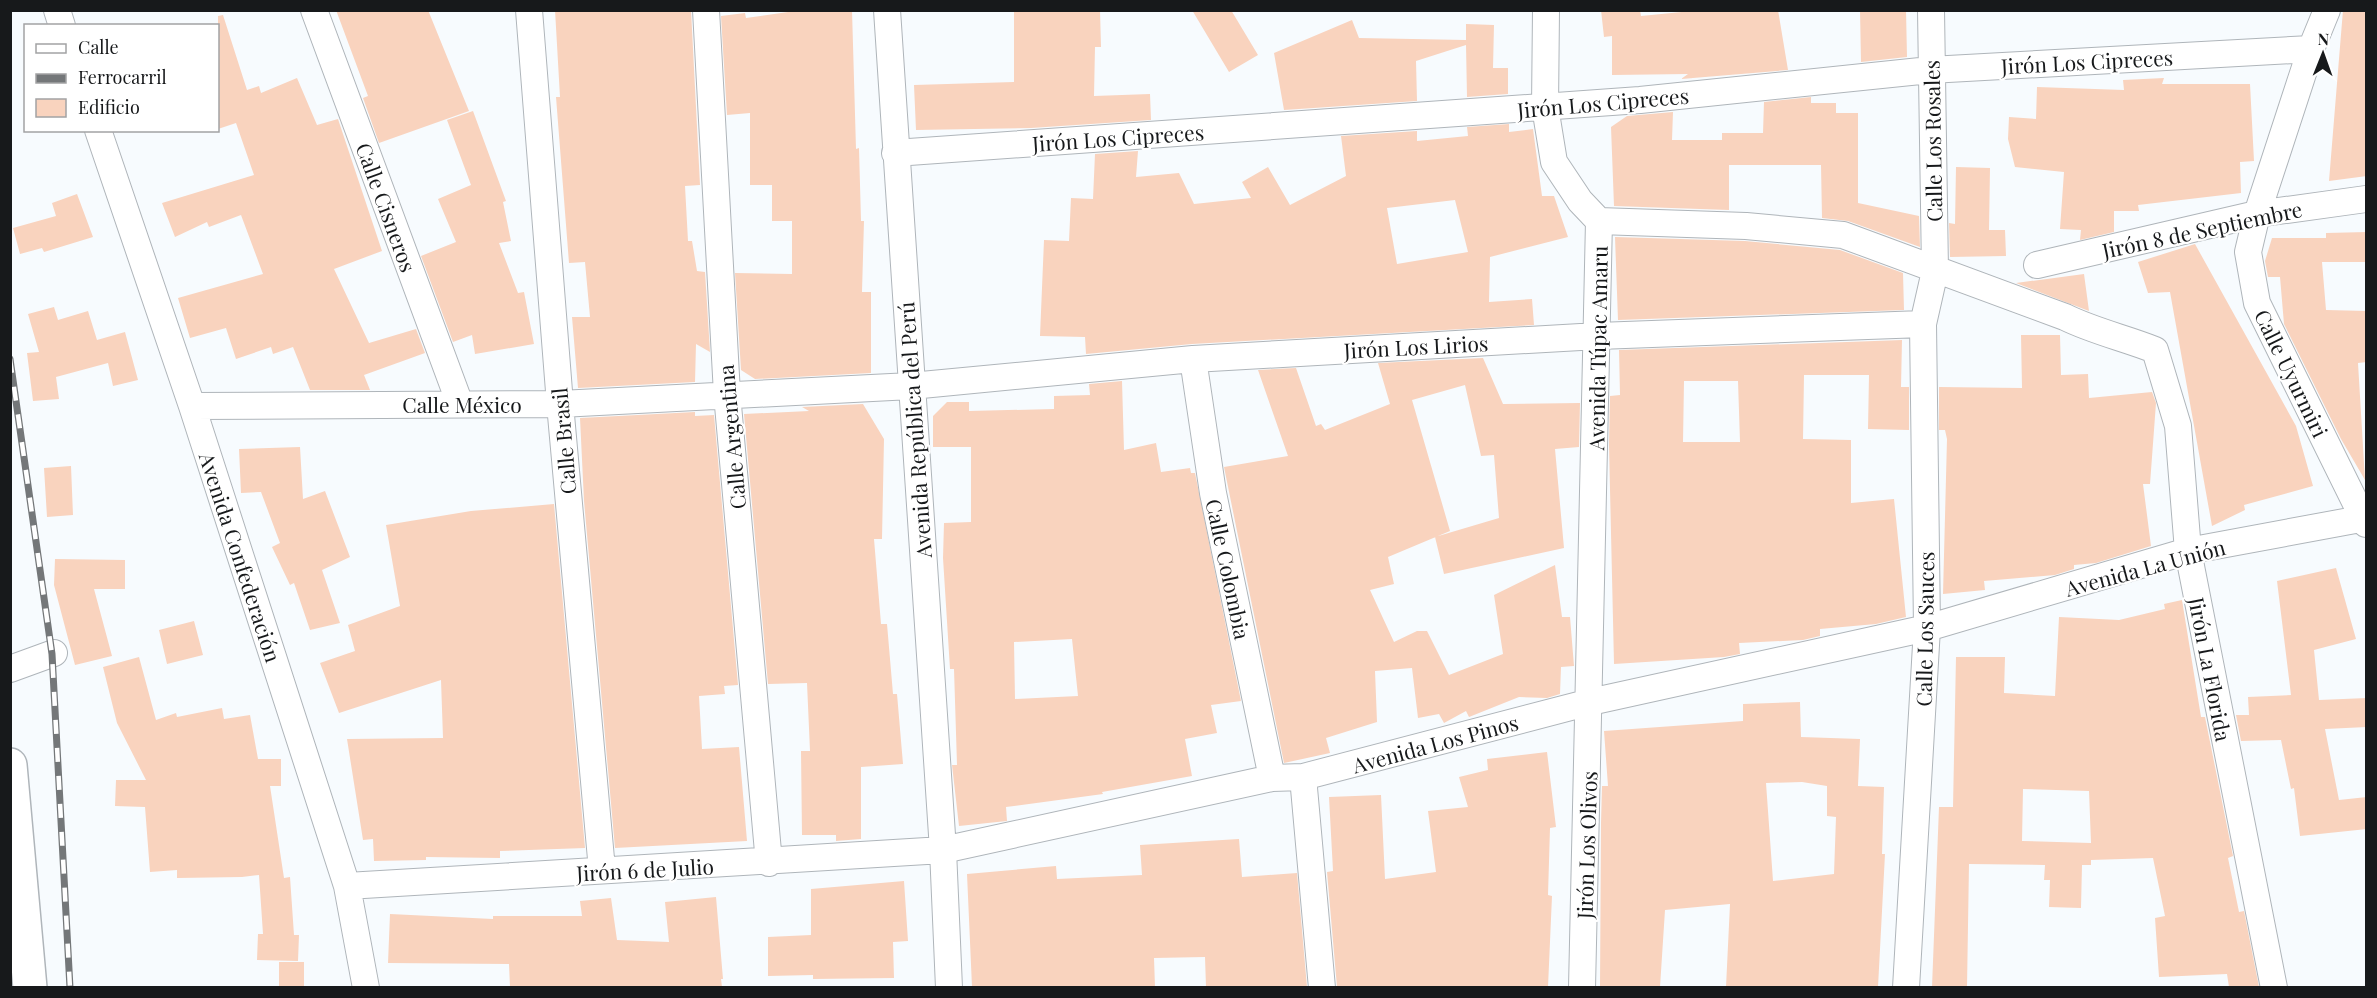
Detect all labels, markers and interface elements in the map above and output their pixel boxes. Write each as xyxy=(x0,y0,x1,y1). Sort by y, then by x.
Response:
legend xyxy=(24,24,219,132)
north arrow xyxy=(2293,24,2353,84)
text: N xyxy=(2317,28,2330,49)
text: Calle xyxy=(78,35,119,59)
street label: Jirón Los Cipreces xyxy=(1999,43,2174,80)
street label: Calle Los Rosales xyxy=(1917,60,1947,222)
text: Ferrocarril xyxy=(78,65,167,89)
street label: Jirón Los Cipreces xyxy=(1515,81,1690,124)
text: Edificio xyxy=(78,95,140,119)
street label: Jirón Los Cipreces xyxy=(1030,117,1205,157)
street label: Calle Cisneros xyxy=(351,139,423,275)
street label: Jirón 8 de Septiembre xyxy=(2098,194,2305,264)
street label: Avenida Túpac Amaru xyxy=(1581,245,1613,452)
street label: Avenida República del Perú xyxy=(891,301,937,560)
street label: Calle Uyurmiri xyxy=(2249,304,2335,442)
street label: Jirón Los Lirios xyxy=(1342,328,1489,364)
street label: Calle Argentina xyxy=(711,363,751,510)
street label: Calle Brasil xyxy=(544,387,582,495)
street label: Calle México xyxy=(402,390,522,418)
street label: Avenida Confederación xyxy=(194,448,288,666)
street label: Calle Colombia xyxy=(1200,496,1258,642)
street label: Avenida La Unión xyxy=(2061,532,2229,602)
street label: Calle Los Sauces xyxy=(1909,551,1939,707)
street label: Jirón La Florida xyxy=(2183,594,2239,744)
street label: Avenida Los Pinos xyxy=(1348,707,1521,779)
street label: Jirón Los Olivos xyxy=(1569,771,1603,920)
street label: Jirón 6 de Julio xyxy=(575,851,714,887)

